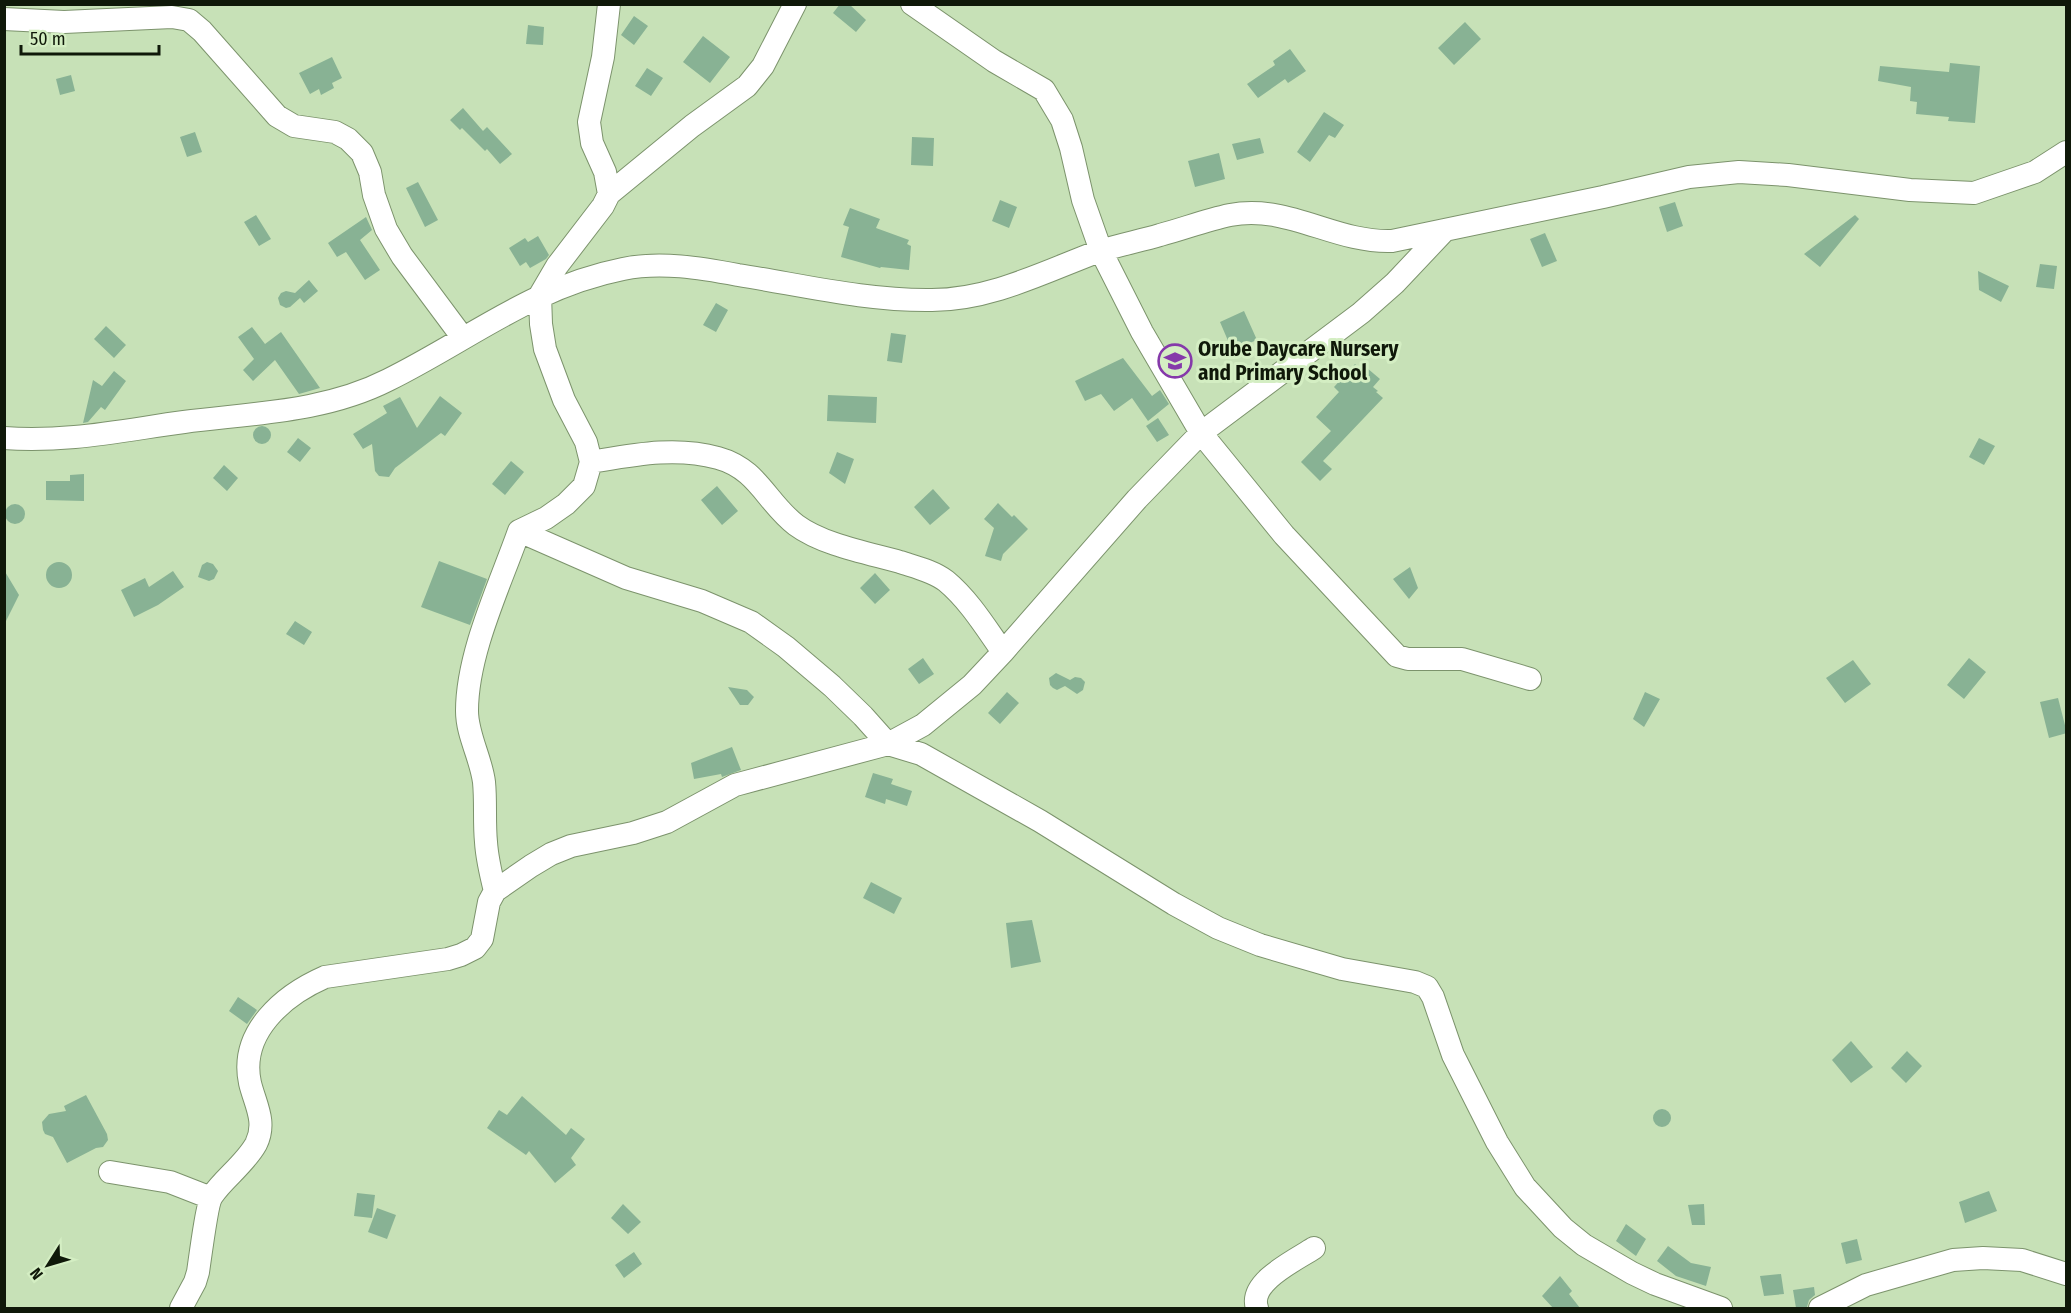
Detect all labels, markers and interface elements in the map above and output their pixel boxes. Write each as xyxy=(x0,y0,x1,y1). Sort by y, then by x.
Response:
scale bar xyxy=(21,18,159,56)
text: 50 m xyxy=(30,28,66,50)
place label: Orube Daycare Nursery and Primary School xyxy=(1198,336,1399,386)
school or university icon: Orube Daycare Nursery and Primary School xyxy=(1157,343,1193,379)
north arrow xyxy=(18,1235,78,1295)
text: N xyxy=(26,1264,47,1283)

